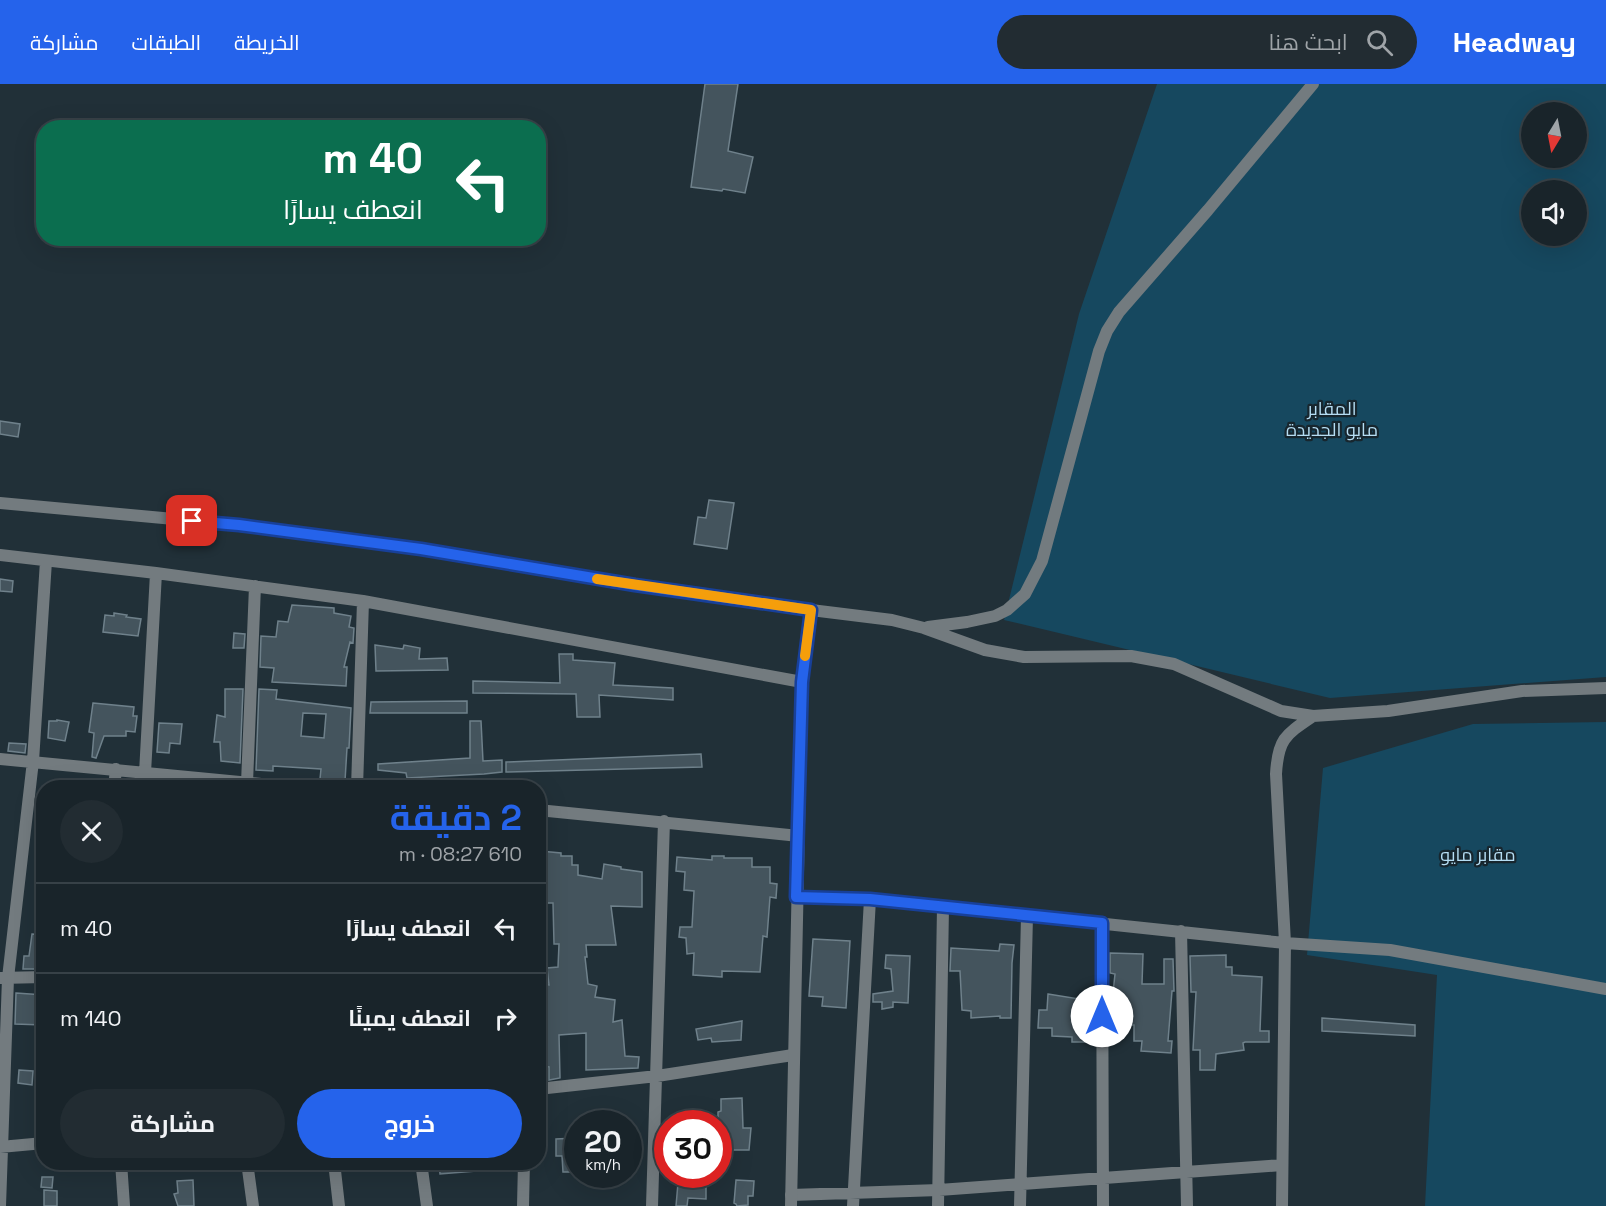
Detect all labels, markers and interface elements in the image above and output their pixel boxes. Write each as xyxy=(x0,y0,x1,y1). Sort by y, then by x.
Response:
search box xyxy=(997,15,1417,69)
text: Headway xyxy=(1453,24,1576,60)
icon: search xyxy=(1363,26,1396,59)
text: ابحث هنا xyxy=(1269,28,1348,56)
text: مشاركة xyxy=(30,29,99,56)
text: الطبقات xyxy=(132,29,201,56)
text: الخريطة xyxy=(234,29,300,56)
north arrow xyxy=(1521,102,1587,168)
map controls xyxy=(1521,102,1587,246)
text: 40 m xyxy=(323,132,423,185)
icon: left xyxy=(444,144,522,222)
button: sound xyxy=(1521,180,1587,246)
text: انعطف يسارًا xyxy=(283,192,423,227)
park label: المقابر مايو الجديدة xyxy=(1286,397,1378,441)
pin xyxy=(166,495,217,546)
icon: arrive xyxy=(175,504,208,537)
text: 2 دقيقة xyxy=(390,795,522,841)
button: close xyxy=(60,800,123,863)
text: 610 m · 08:27 xyxy=(399,841,522,867)
park label: مقابر مايو xyxy=(1440,843,1516,866)
icon: left xyxy=(489,912,522,945)
text: 40 m xyxy=(60,914,112,942)
text: انعطف يسارًا xyxy=(345,914,471,942)
position arrow xyxy=(1070,984,1134,1048)
icon: right xyxy=(489,1002,522,1035)
text: 140 m xyxy=(60,1004,122,1032)
text: انعطف يمينًا xyxy=(348,1004,471,1032)
button: مشاركة xyxy=(60,1089,285,1158)
button: خروج xyxy=(297,1089,522,1158)
speed limit sign: 30 xyxy=(654,1110,732,1188)
text: 20 xyxy=(584,1122,622,1161)
text: km/h xyxy=(585,1155,621,1174)

